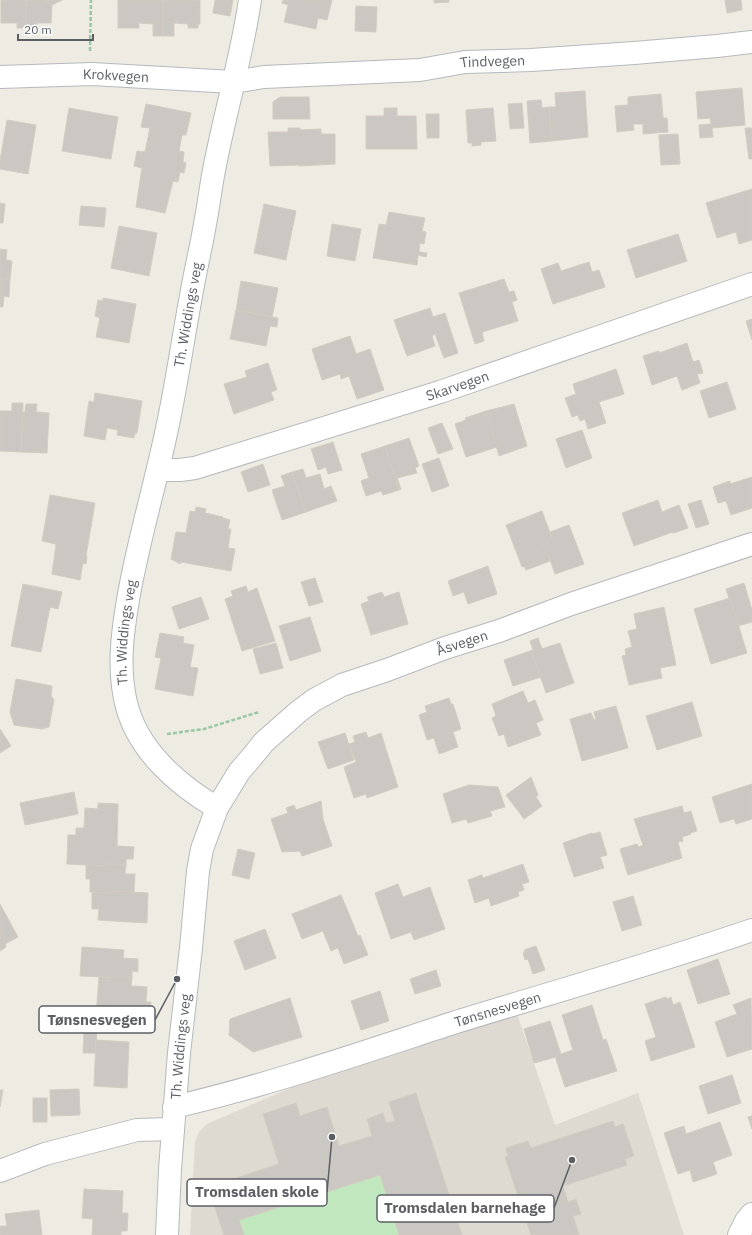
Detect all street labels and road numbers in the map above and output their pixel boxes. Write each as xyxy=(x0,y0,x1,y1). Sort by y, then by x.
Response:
street label: Tindvegen xyxy=(458,51,525,72)
street label: Krokvegen xyxy=(83,65,150,86)
street label: Th. Widdings veg xyxy=(170,260,206,369)
street label: Skarvegen xyxy=(424,367,491,405)
street label: Th. Widdings veg xyxy=(112,577,141,686)
street label: Åsvegen xyxy=(433,626,490,660)
street label: Tønsnesvegen xyxy=(452,988,543,1031)
street label: Th. Widdings veg xyxy=(166,992,195,1100)

